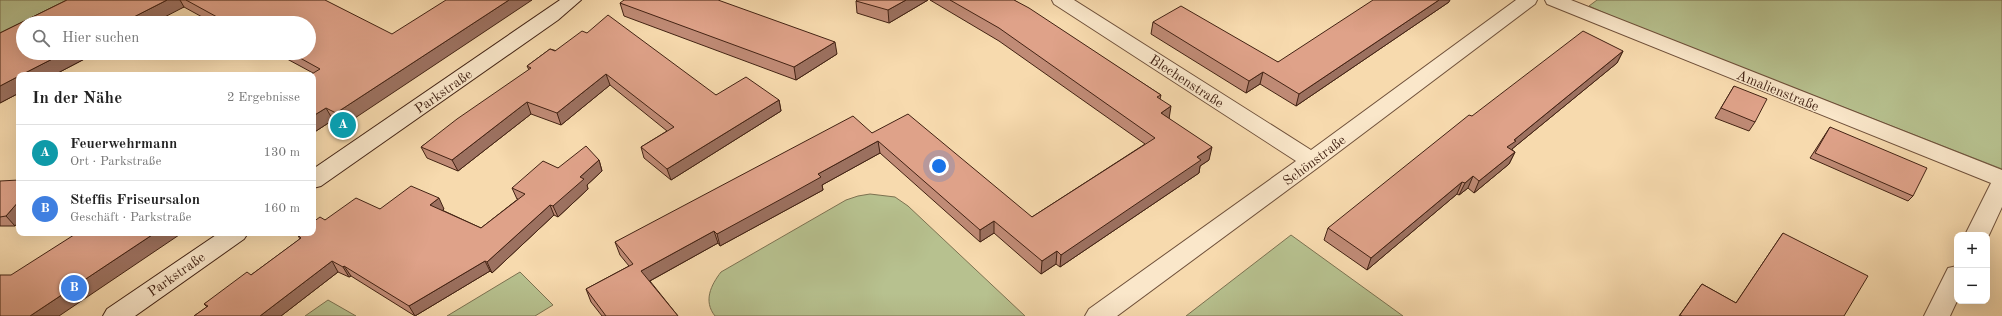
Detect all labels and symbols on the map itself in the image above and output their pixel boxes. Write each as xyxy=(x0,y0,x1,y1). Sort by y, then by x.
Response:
street label: Blechenstraße xyxy=(1147,53,1226,111)
street label: Parkstraße xyxy=(412,67,475,117)
street label: Amalienstraße xyxy=(1734,68,1821,114)
pin: A xyxy=(330,110,356,140)
street label: Schönstraße xyxy=(1281,133,1349,189)
your location xyxy=(929,156,949,176)
street label: Parkstraße xyxy=(145,250,208,300)
pin: B xyxy=(61,273,87,303)

